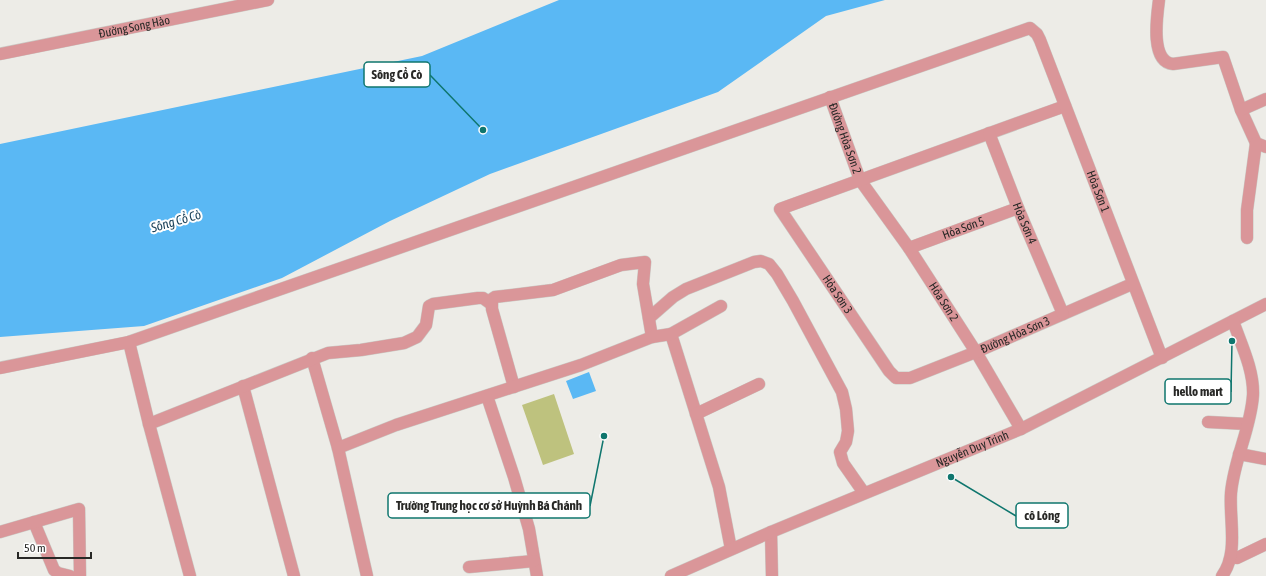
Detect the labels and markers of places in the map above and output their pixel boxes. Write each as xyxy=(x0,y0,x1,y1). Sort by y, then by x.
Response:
callout: Sông Cổ Cò xyxy=(364,62,430,87)
callout: hello mart xyxy=(1165,379,1231,404)
callout: Trường Trung học cơ sở Huỳnh Bá Chánh xyxy=(388,493,590,518)
callout: cô Lóng xyxy=(1016,503,1068,528)

